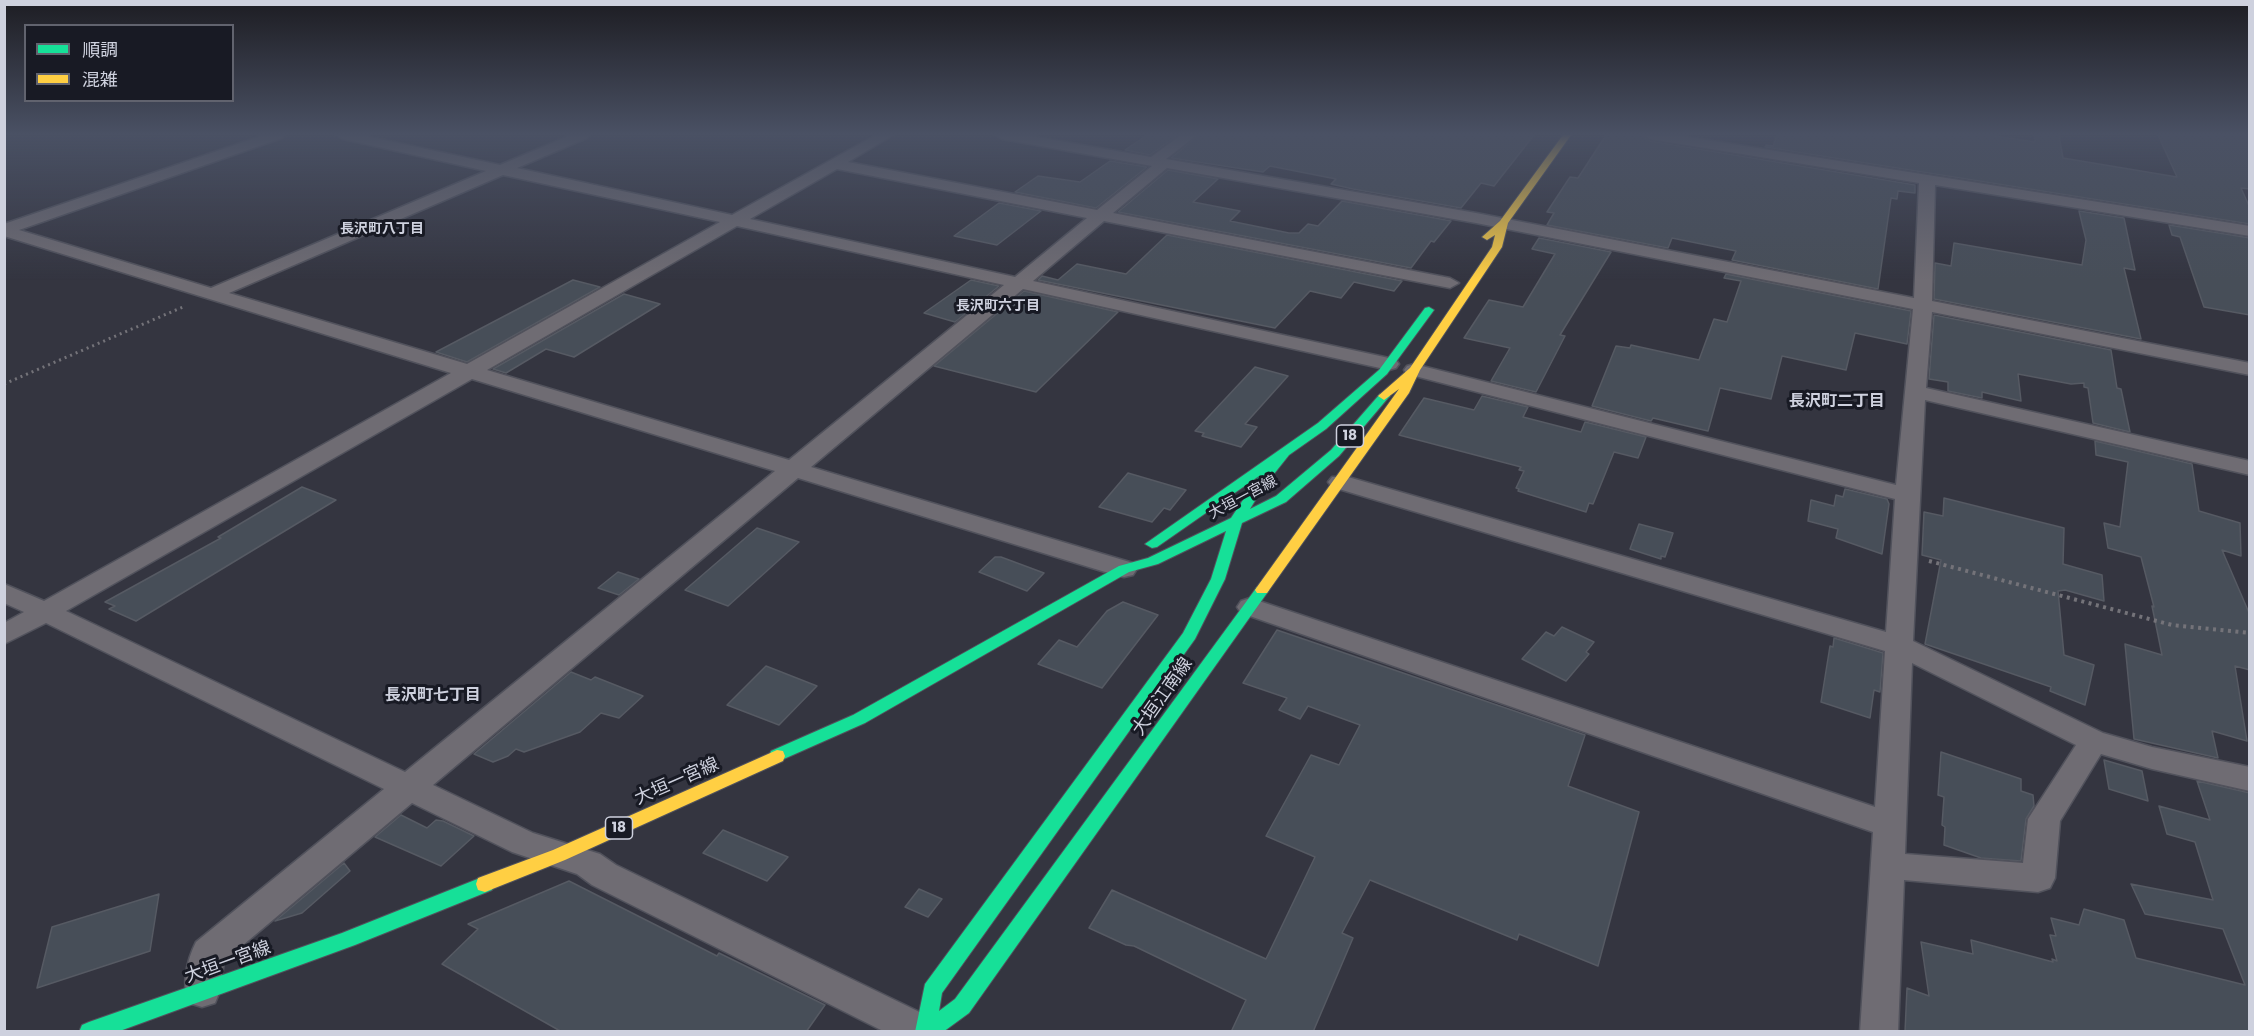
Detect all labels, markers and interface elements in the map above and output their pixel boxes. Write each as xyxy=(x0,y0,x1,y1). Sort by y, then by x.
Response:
legend xyxy=(24,24,234,102)
text: 順調 xyxy=(82,37,118,62)
text: 混雑 xyxy=(82,67,118,92)
district label: 長沢町八丁目 xyxy=(340,221,424,237)
district label: 長沢町六丁目 xyxy=(956,298,1040,314)
district label: 長沢町二丁目 xyxy=(1789,392,1885,412)
road number: 18 xyxy=(1336,425,1364,447)
street label: 大垣一宮線 xyxy=(1206,472,1280,524)
street label: 大垣江南線 xyxy=(1128,654,1198,740)
district label: 長沢町七丁目 xyxy=(385,686,481,706)
street label: 大垣一宮線 xyxy=(631,754,723,810)
road number: 18 xyxy=(606,817,632,839)
street label: 大垣一宮線 xyxy=(182,937,274,989)

